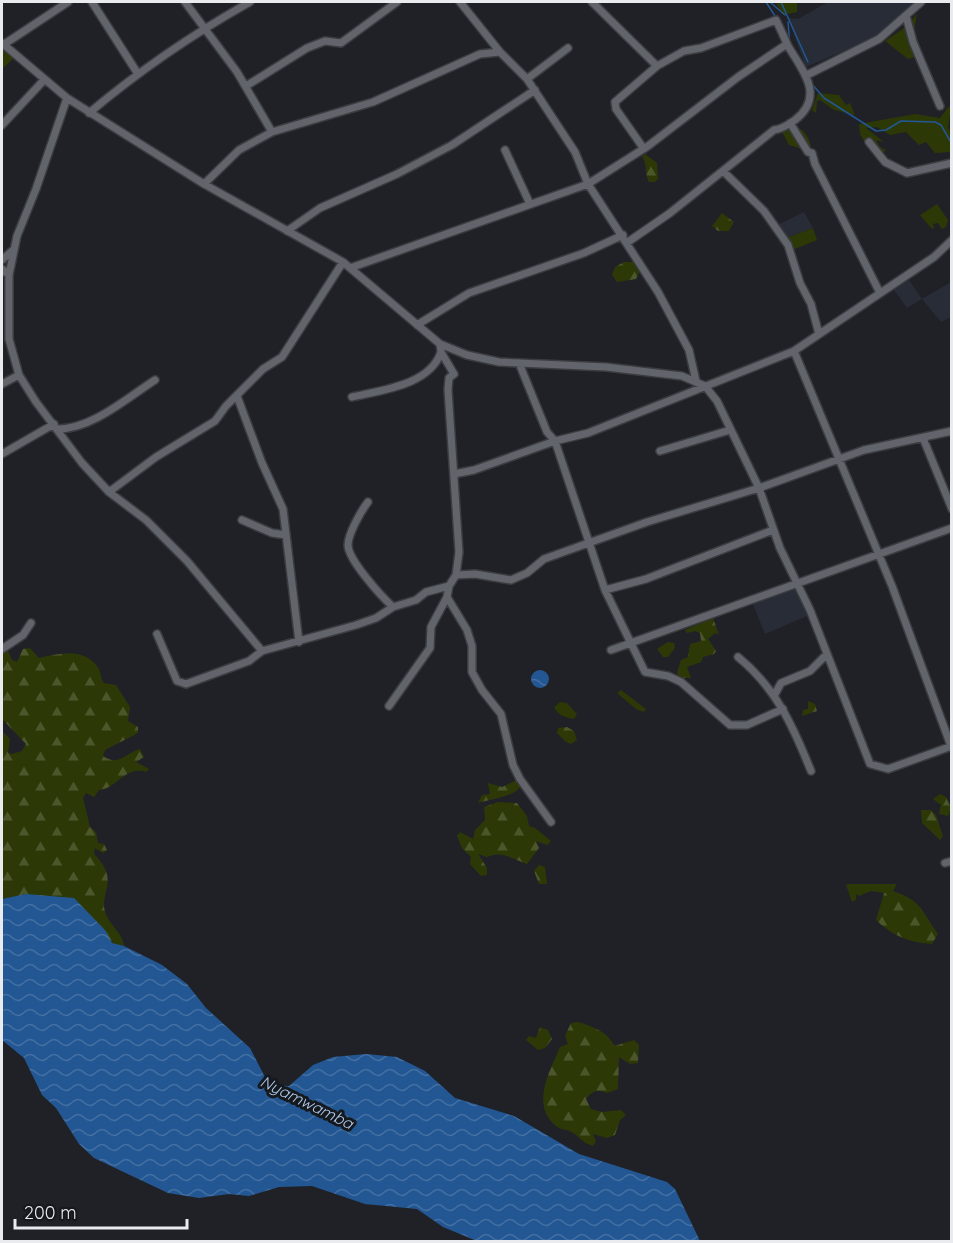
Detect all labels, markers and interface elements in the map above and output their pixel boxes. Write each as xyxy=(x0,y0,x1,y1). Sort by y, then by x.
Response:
water label: Nyamwamba xyxy=(257,1071,358,1134)
scale bar xyxy=(15,1192,188,1230)
text: 200 m xyxy=(24,1201,77,1224)

